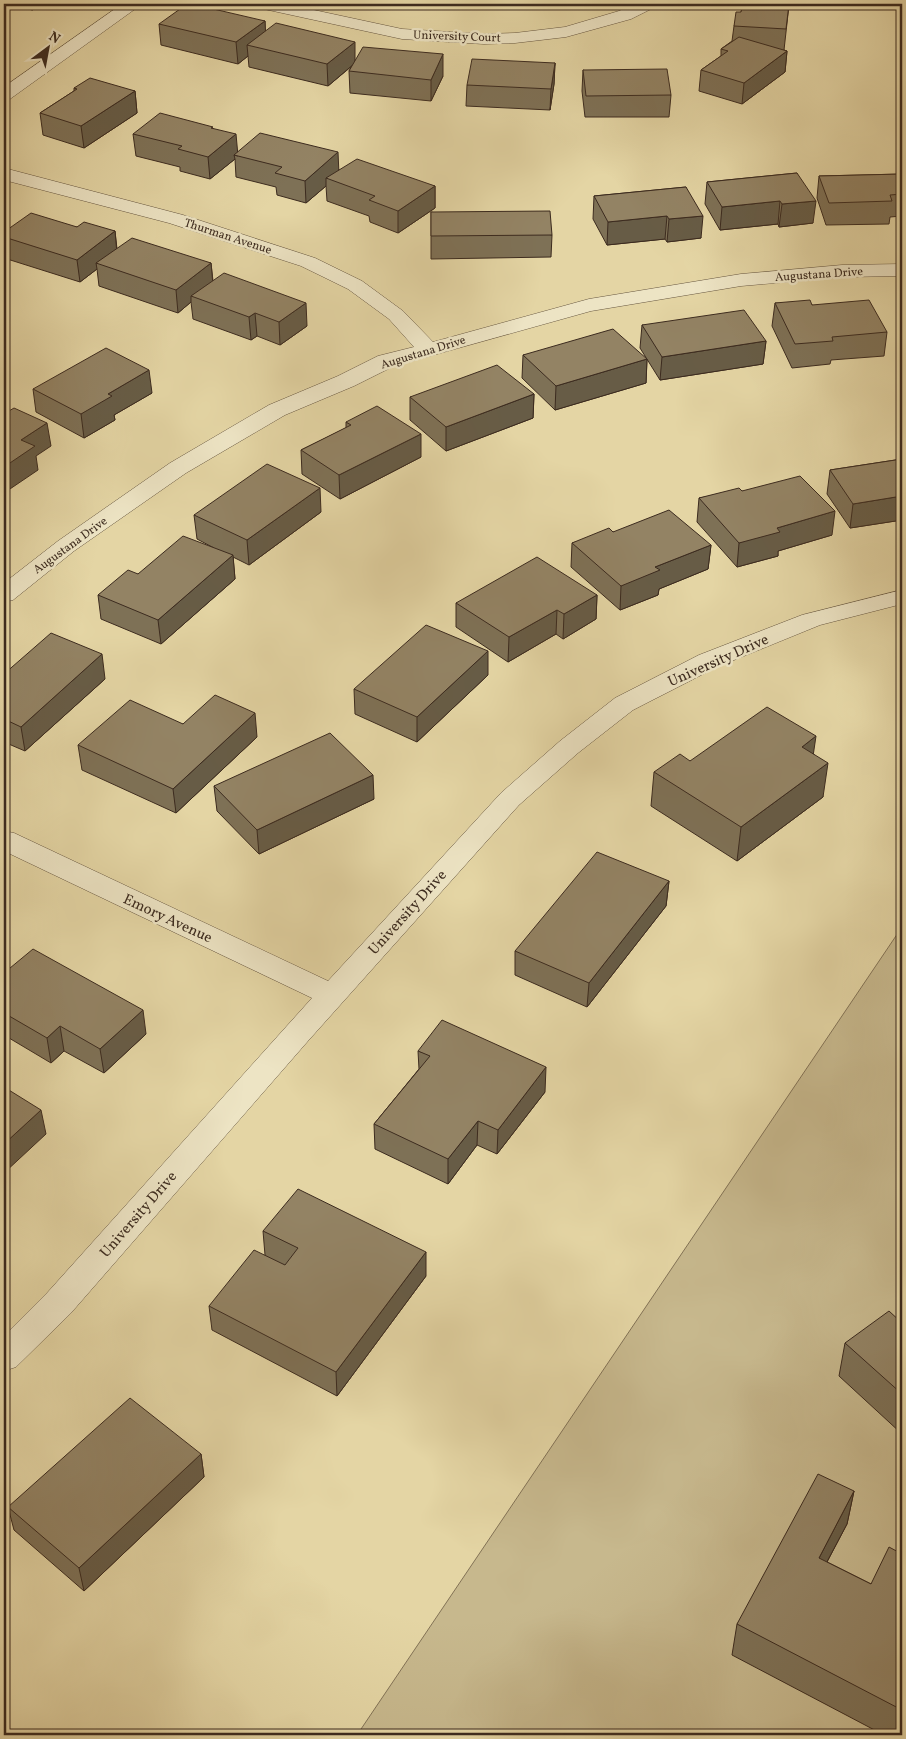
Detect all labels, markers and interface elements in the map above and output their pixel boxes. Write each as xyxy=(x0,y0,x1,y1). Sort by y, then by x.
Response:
north arrow xyxy=(22,22,72,72)
text: N xyxy=(45,27,63,49)
street label: University Court xyxy=(413,27,501,47)
street label: Thurman Avenue xyxy=(182,215,274,259)
street label: Augustana Drive xyxy=(775,264,864,286)
street label: Augustana Drive xyxy=(379,332,468,373)
street label: Augustana Drive xyxy=(30,513,111,578)
street label: University Drive xyxy=(665,630,772,693)
street label: University Drive xyxy=(364,866,452,960)
street label: Emory Avenue xyxy=(119,889,215,949)
street label: University Drive xyxy=(96,1167,183,1263)

